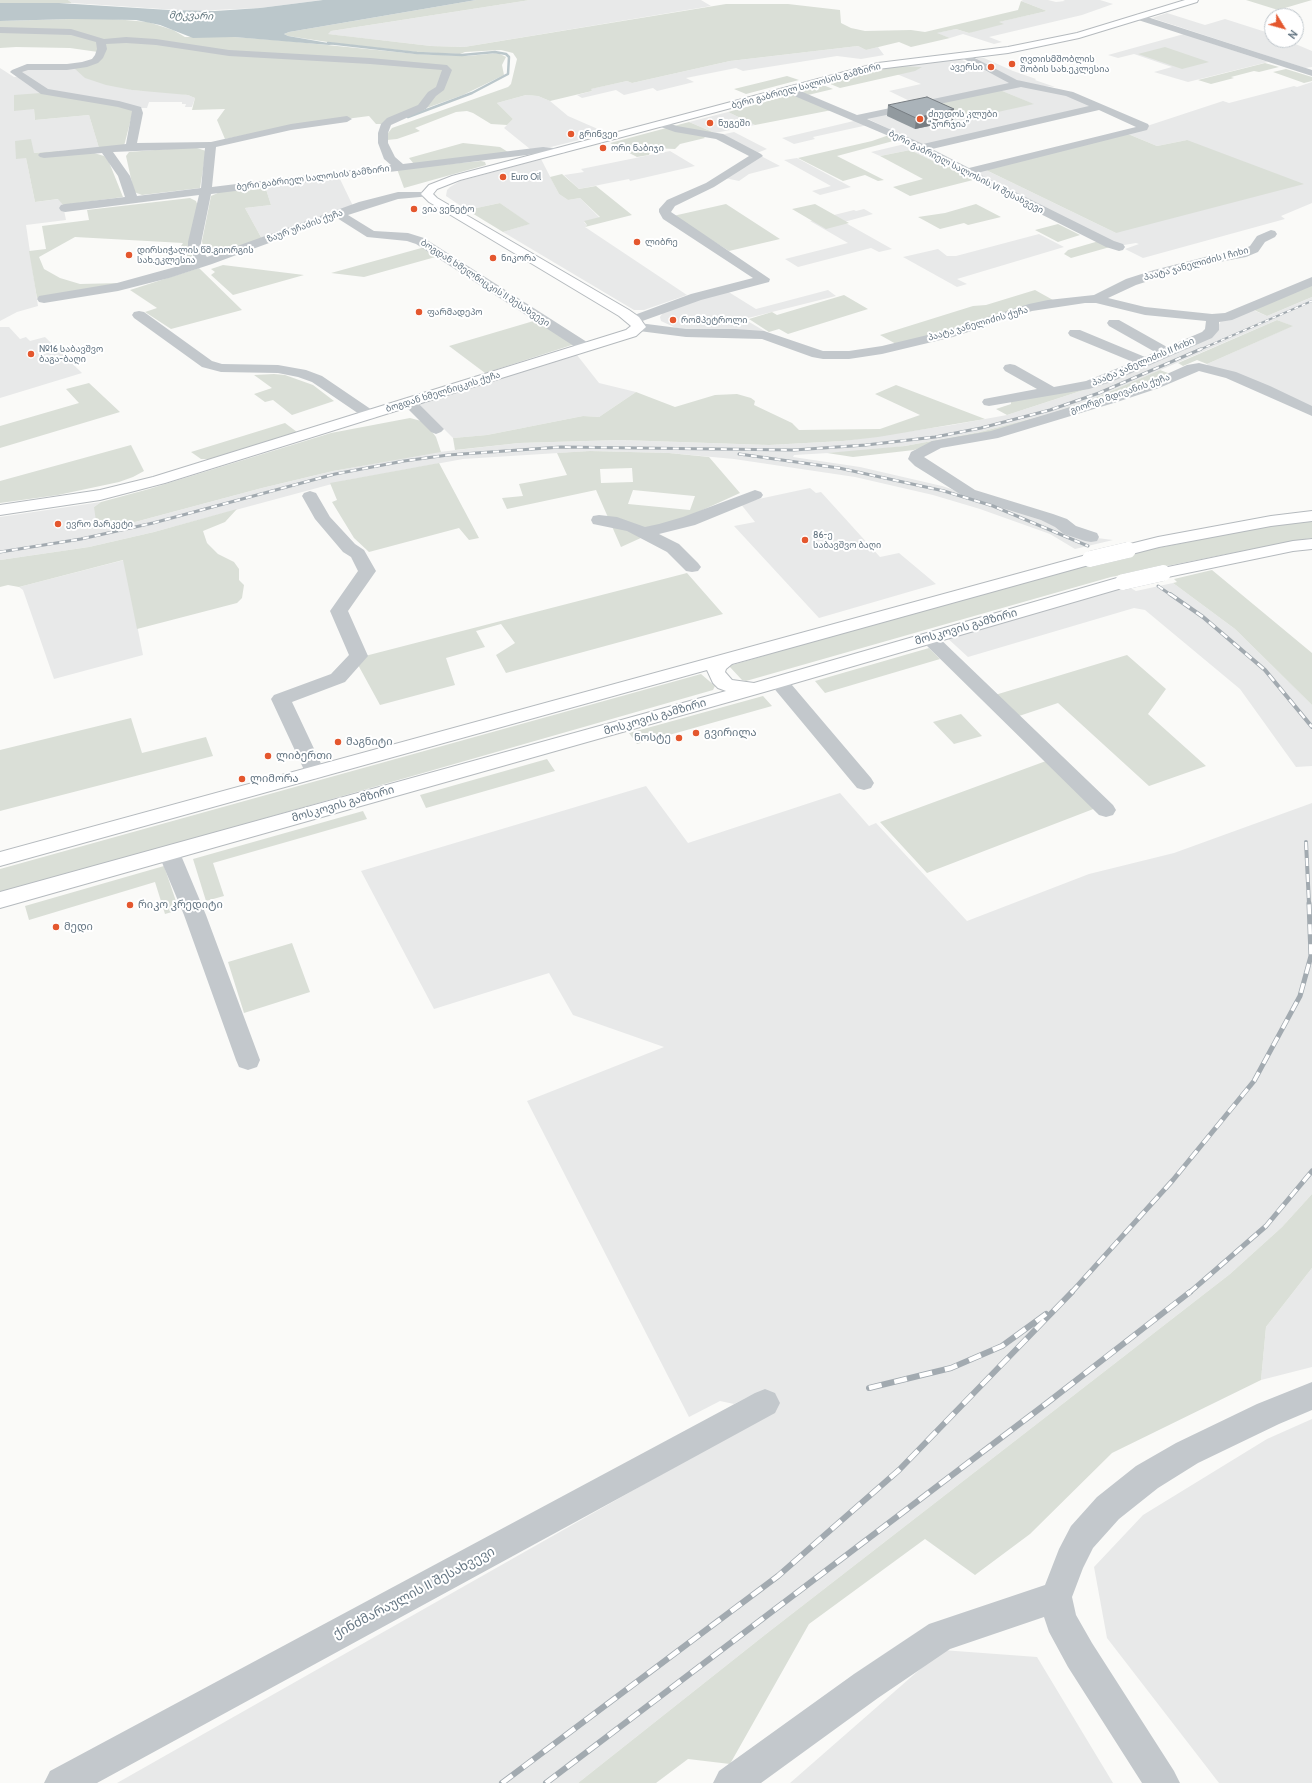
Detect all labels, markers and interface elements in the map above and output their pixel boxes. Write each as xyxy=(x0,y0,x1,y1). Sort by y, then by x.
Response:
north arrow xyxy=(1264,8,1304,48)
water label: მტკვარი xyxy=(169,9,213,23)
text: N xyxy=(1285,27,1301,42)
place label: ღვთისმშობლის შობის სახ.ეკლესია xyxy=(1020,54,1109,75)
marker: ღვთისმშობლის შობის სახ.ეკლესია xyxy=(1007,59,1017,69)
street label: ბერი გაბრიელ სალოსის გამზირი xyxy=(730,61,882,111)
place label: ავერსი xyxy=(950,62,983,72)
marker: ავერსი xyxy=(986,62,996,72)
place label: ძიუდოს კლუბი “ჯორჯია” xyxy=(928,109,997,130)
marker: ძიუდოს კლუბი “ჯორჯია” xyxy=(915,114,925,124)
marker: ნუგეში xyxy=(705,118,715,128)
place label: ნუგეში xyxy=(718,118,750,128)
street label: ბერი გაბრიელ სალოსის VI შესახვევი xyxy=(887,128,1045,216)
marker: გრინვეი xyxy=(566,129,576,139)
place label: გრინვეი xyxy=(579,129,618,139)
marker: ორი ნაბიჯი xyxy=(598,143,608,153)
place label: ორი ნაბიჯი xyxy=(611,143,664,153)
street label: ბერი გაბრიელ სალოსის გამზირი xyxy=(236,163,390,193)
marker: Euro Oil xyxy=(498,172,508,182)
place label: Euro Oil xyxy=(511,172,541,182)
marker: ვია ვენეტო xyxy=(409,204,419,214)
place label: ვია ვენეტო xyxy=(422,204,474,214)
street label: ზაურ უჩაძის ქუჩა xyxy=(266,207,344,245)
street label: ბოგდან ხმელნიცკის II შესახვევი xyxy=(418,237,552,329)
marker: ლიბრე xyxy=(632,237,642,247)
place label: ლიბრე xyxy=(645,237,678,247)
place label: დირსიჭალის წმ.გიორგის სახ.ეკლესია xyxy=(137,245,254,266)
street label: პაატა ჯანელიძის I ჩიხი xyxy=(1142,245,1250,283)
marker: დირსიჭალის წმ.გიორგის სახ.ეკლესია xyxy=(124,250,134,260)
marker: ნიკორა xyxy=(488,253,498,263)
place label: ნიკორა xyxy=(501,253,536,263)
street label: პაატა ჯანელიძის ქუჩა xyxy=(927,305,1029,343)
marker: ფარმადეპო xyxy=(414,307,424,317)
place label: ფარმადეპო xyxy=(427,307,483,317)
marker: რომპეტროლი xyxy=(668,315,678,325)
place label: რომპეტროლი xyxy=(681,315,748,325)
street label: პაატა ჯანელიძის II ჩიხი xyxy=(1090,335,1196,389)
place label: №16 საბავშვო ბაგა-ბაღი xyxy=(39,344,103,365)
marker: №16 საბავშვო ბაგა-ბაღი xyxy=(26,349,36,359)
street label: ბოგდან ხმელნიცკის ქუჩა xyxy=(384,369,502,415)
street label: გიორგი მდივანის ქუჩა xyxy=(1069,372,1171,416)
marker: ევრო მარკეტი xyxy=(53,519,63,529)
place label: ევრო მარკეტი xyxy=(66,519,133,529)
place label: 86-ე საბავშვო ბაღი xyxy=(813,530,881,551)
marker: 86-ე საბავშვო ბაღი xyxy=(800,535,810,545)
street label: მოსკოვის გამზირი xyxy=(913,606,1019,648)
street label: მოსკოვის გამზირი xyxy=(602,696,708,738)
place label: გვირილა xyxy=(704,726,756,740)
marker: გვირილა xyxy=(691,728,701,738)
place label: ნოსტე xyxy=(634,731,671,745)
marker: ნოსტე xyxy=(674,733,684,743)
place label: მაგნიტი xyxy=(346,735,393,749)
marker: მაგნიტი xyxy=(333,737,343,747)
place label: ლიბერთი xyxy=(276,749,332,763)
marker: ლიბერთი xyxy=(263,751,273,761)
place label: ლიმორა xyxy=(250,772,299,786)
marker: ლიმორა xyxy=(237,774,247,784)
street label: მოსკოვის გამზირი xyxy=(290,783,396,825)
place label: რიკო კრედიტი xyxy=(138,898,223,912)
marker: რიკო კრედიტი xyxy=(125,900,135,910)
place label: მედი xyxy=(64,920,93,934)
marker: მედი xyxy=(51,922,61,932)
street label: ქინძმარაულის II შესახვევი xyxy=(330,1544,498,1642)

